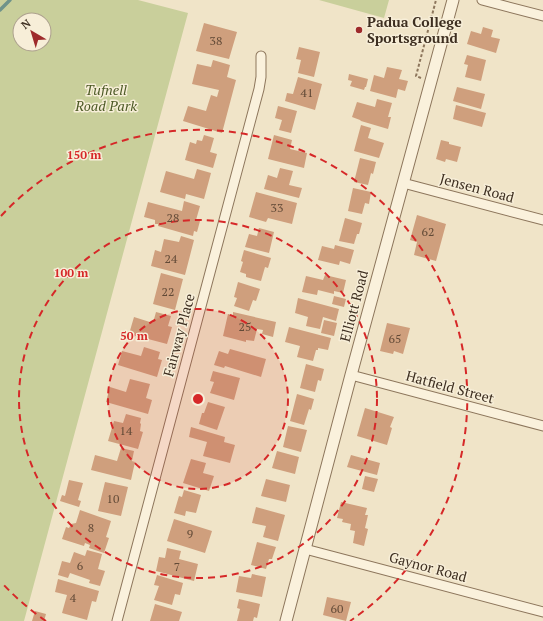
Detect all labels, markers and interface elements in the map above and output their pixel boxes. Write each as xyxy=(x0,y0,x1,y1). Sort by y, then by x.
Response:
north arrow xyxy=(12,12,52,52)
place label: Padua College Sportsground xyxy=(367,12,462,47)
text: N xyxy=(18,16,34,32)
marker: Padua College Sportsground xyxy=(354,25,364,35)
house number: 38 xyxy=(210,33,222,48)
park label: Tufnell Road Park xyxy=(74,80,137,115)
house number: 41 xyxy=(301,85,313,100)
text: 150 m xyxy=(67,147,101,162)
street label: Jensen Road xyxy=(438,168,517,207)
house number: 33 xyxy=(271,200,283,215)
house number: 28 xyxy=(167,210,179,225)
house number: 62 xyxy=(422,224,434,239)
house number: 24 xyxy=(165,251,178,266)
text: 100 m xyxy=(54,265,88,280)
street label: Elliott Road xyxy=(335,268,372,344)
house number: 22 xyxy=(162,284,174,299)
street label: Fairway Place xyxy=(158,291,199,378)
house number: 25 xyxy=(239,319,251,334)
text: 50 m xyxy=(120,328,148,343)
house number: 65 xyxy=(389,331,401,346)
street label: Hatfield Street xyxy=(404,366,497,408)
centre of rings xyxy=(191,392,205,406)
house number: 14 xyxy=(120,423,133,438)
house number: 10 xyxy=(107,491,119,506)
house number: 8 xyxy=(88,520,94,535)
house number: 9 xyxy=(187,526,193,541)
street label: Gaynor Road xyxy=(387,547,469,586)
house number: 6 xyxy=(77,558,84,573)
house number: 7 xyxy=(174,559,180,574)
house number: 4 xyxy=(70,590,77,605)
house number: 60 xyxy=(331,601,343,616)

